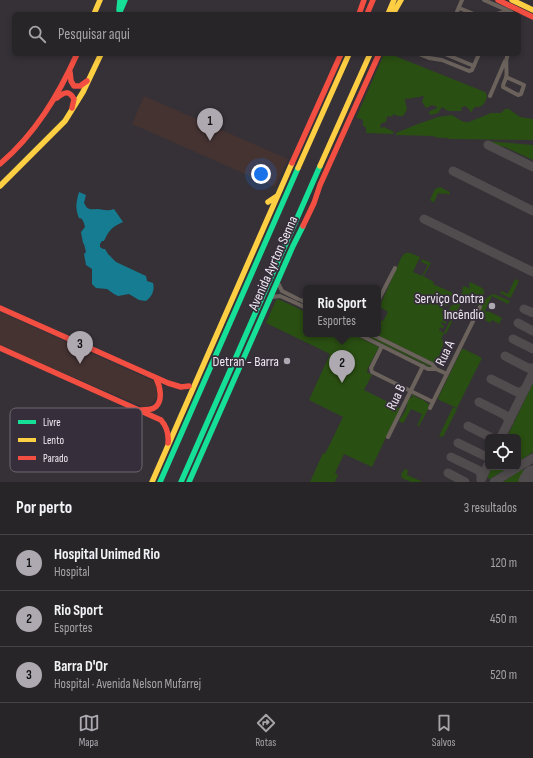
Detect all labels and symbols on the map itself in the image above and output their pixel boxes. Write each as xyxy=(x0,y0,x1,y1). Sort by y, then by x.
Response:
pin: 1 xyxy=(197,108,223,141)
your location xyxy=(251,164,271,184)
street label: Avenida Ayrton Senna xyxy=(244,213,301,314)
place label: Serviço Contra Incêndio xyxy=(415,290,484,323)
marker: Serviço Contra Incêndio xyxy=(487,301,497,311)
pin: 3 xyxy=(67,331,93,364)
street label: Rua A xyxy=(432,337,459,368)
pin: 2 xyxy=(329,350,355,383)
place label: Detran - Barra xyxy=(213,353,279,370)
marker: Detran - Barra xyxy=(282,356,292,366)
street label: Rua B xyxy=(383,382,409,412)
legend xyxy=(10,408,142,472)
text: Livre xyxy=(43,416,61,429)
text: Lento xyxy=(43,434,64,447)
text: Parado xyxy=(43,452,69,465)

